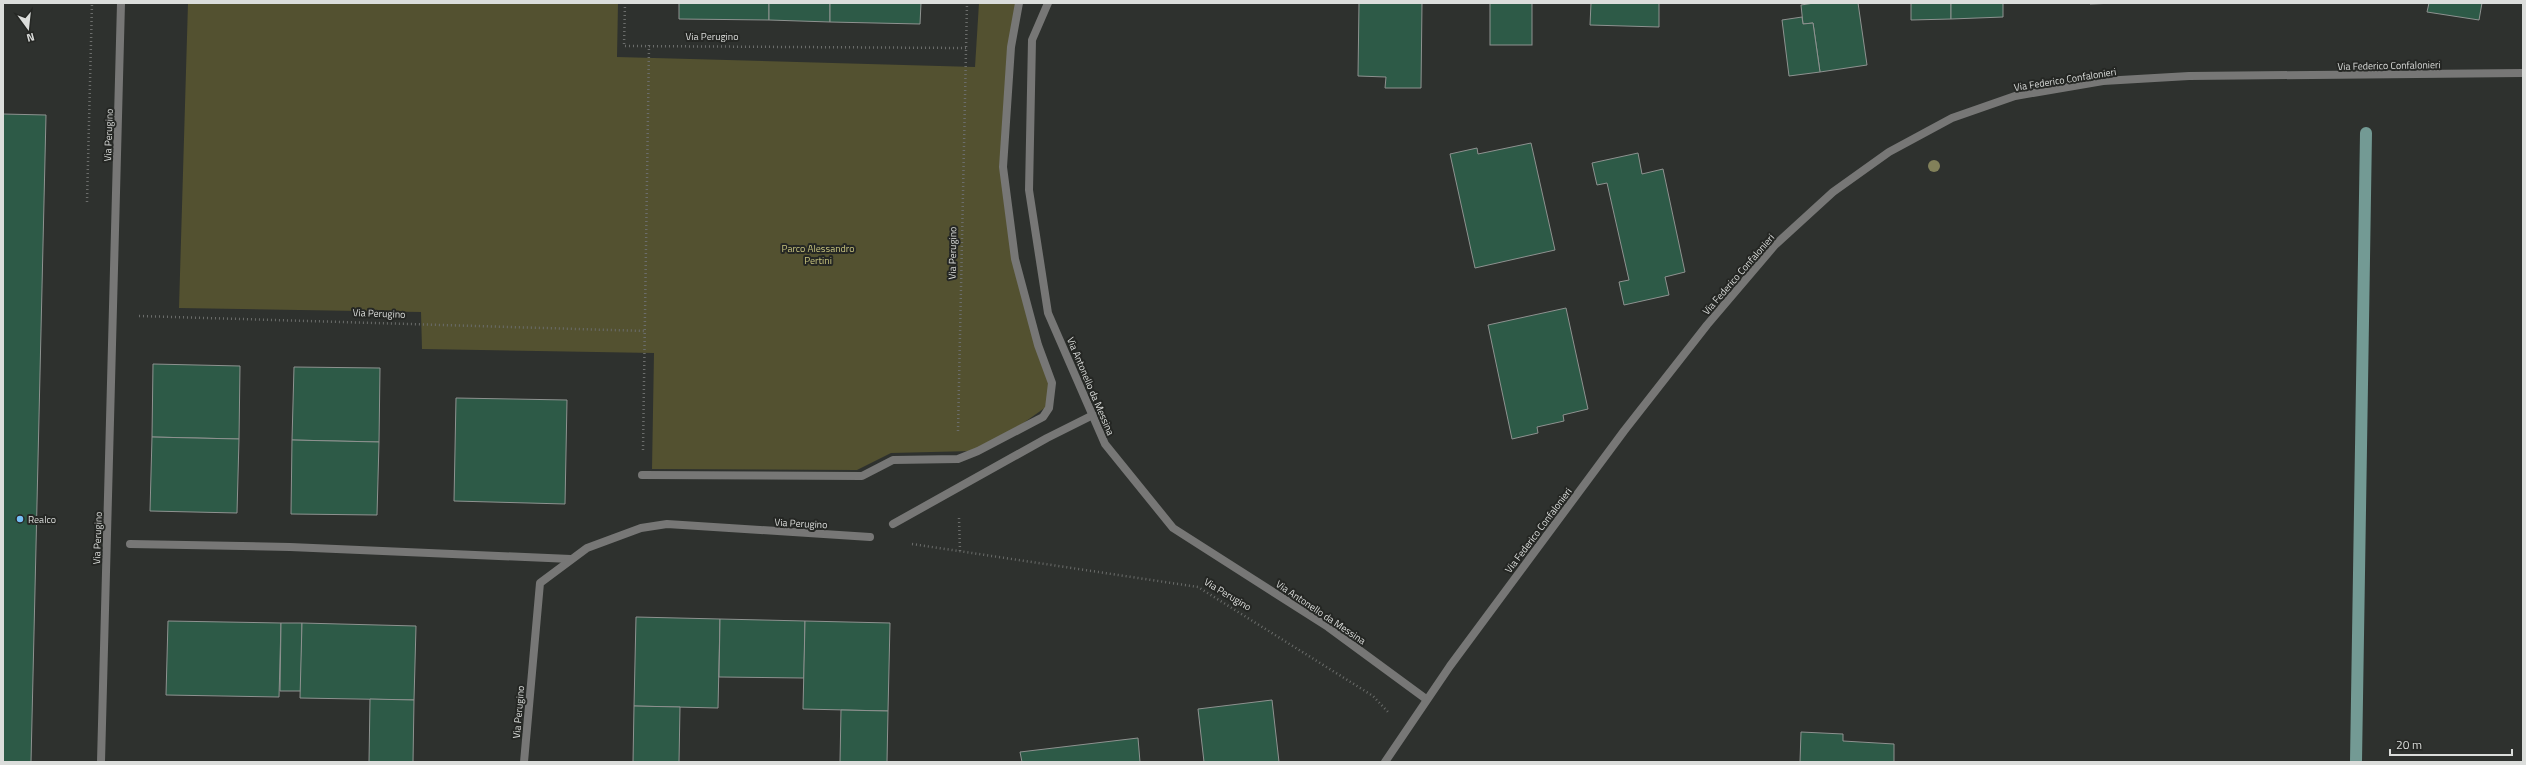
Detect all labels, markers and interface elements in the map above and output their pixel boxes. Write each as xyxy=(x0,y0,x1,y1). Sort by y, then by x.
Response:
north arrow xyxy=(8,8,48,48)
text: N xyxy=(25,29,36,46)
street label: Via Perugino xyxy=(686,29,738,44)
street label: Via Federico Confalonieri xyxy=(2337,57,2441,74)
street label: Via Federico Confalonieri xyxy=(2013,64,2117,95)
street label: Via Perugino xyxy=(100,108,117,162)
street label: Via Perugino xyxy=(945,226,960,280)
street label: Via Federico Confalonieri xyxy=(1699,230,1778,318)
park label: Parco Alessandro Pertini xyxy=(782,241,854,268)
street label: Via Perugino xyxy=(352,305,406,322)
street label: Via Antonello da Messina xyxy=(1063,335,1118,438)
street label: Via Federico Confalonieri xyxy=(1501,485,1575,576)
street label: Via Perugino xyxy=(89,511,106,565)
place label: Realco xyxy=(28,512,56,527)
marker: Realco xyxy=(15,514,25,524)
street label: Via Perugino xyxy=(774,515,828,532)
street label: Via Perugino xyxy=(1201,574,1254,614)
street label: Via Antonello da Messina xyxy=(1273,577,1369,648)
street label: Via Perugino xyxy=(509,685,528,739)
scale bar xyxy=(2390,731,2512,757)
text: 20 m xyxy=(2396,735,2422,754)

